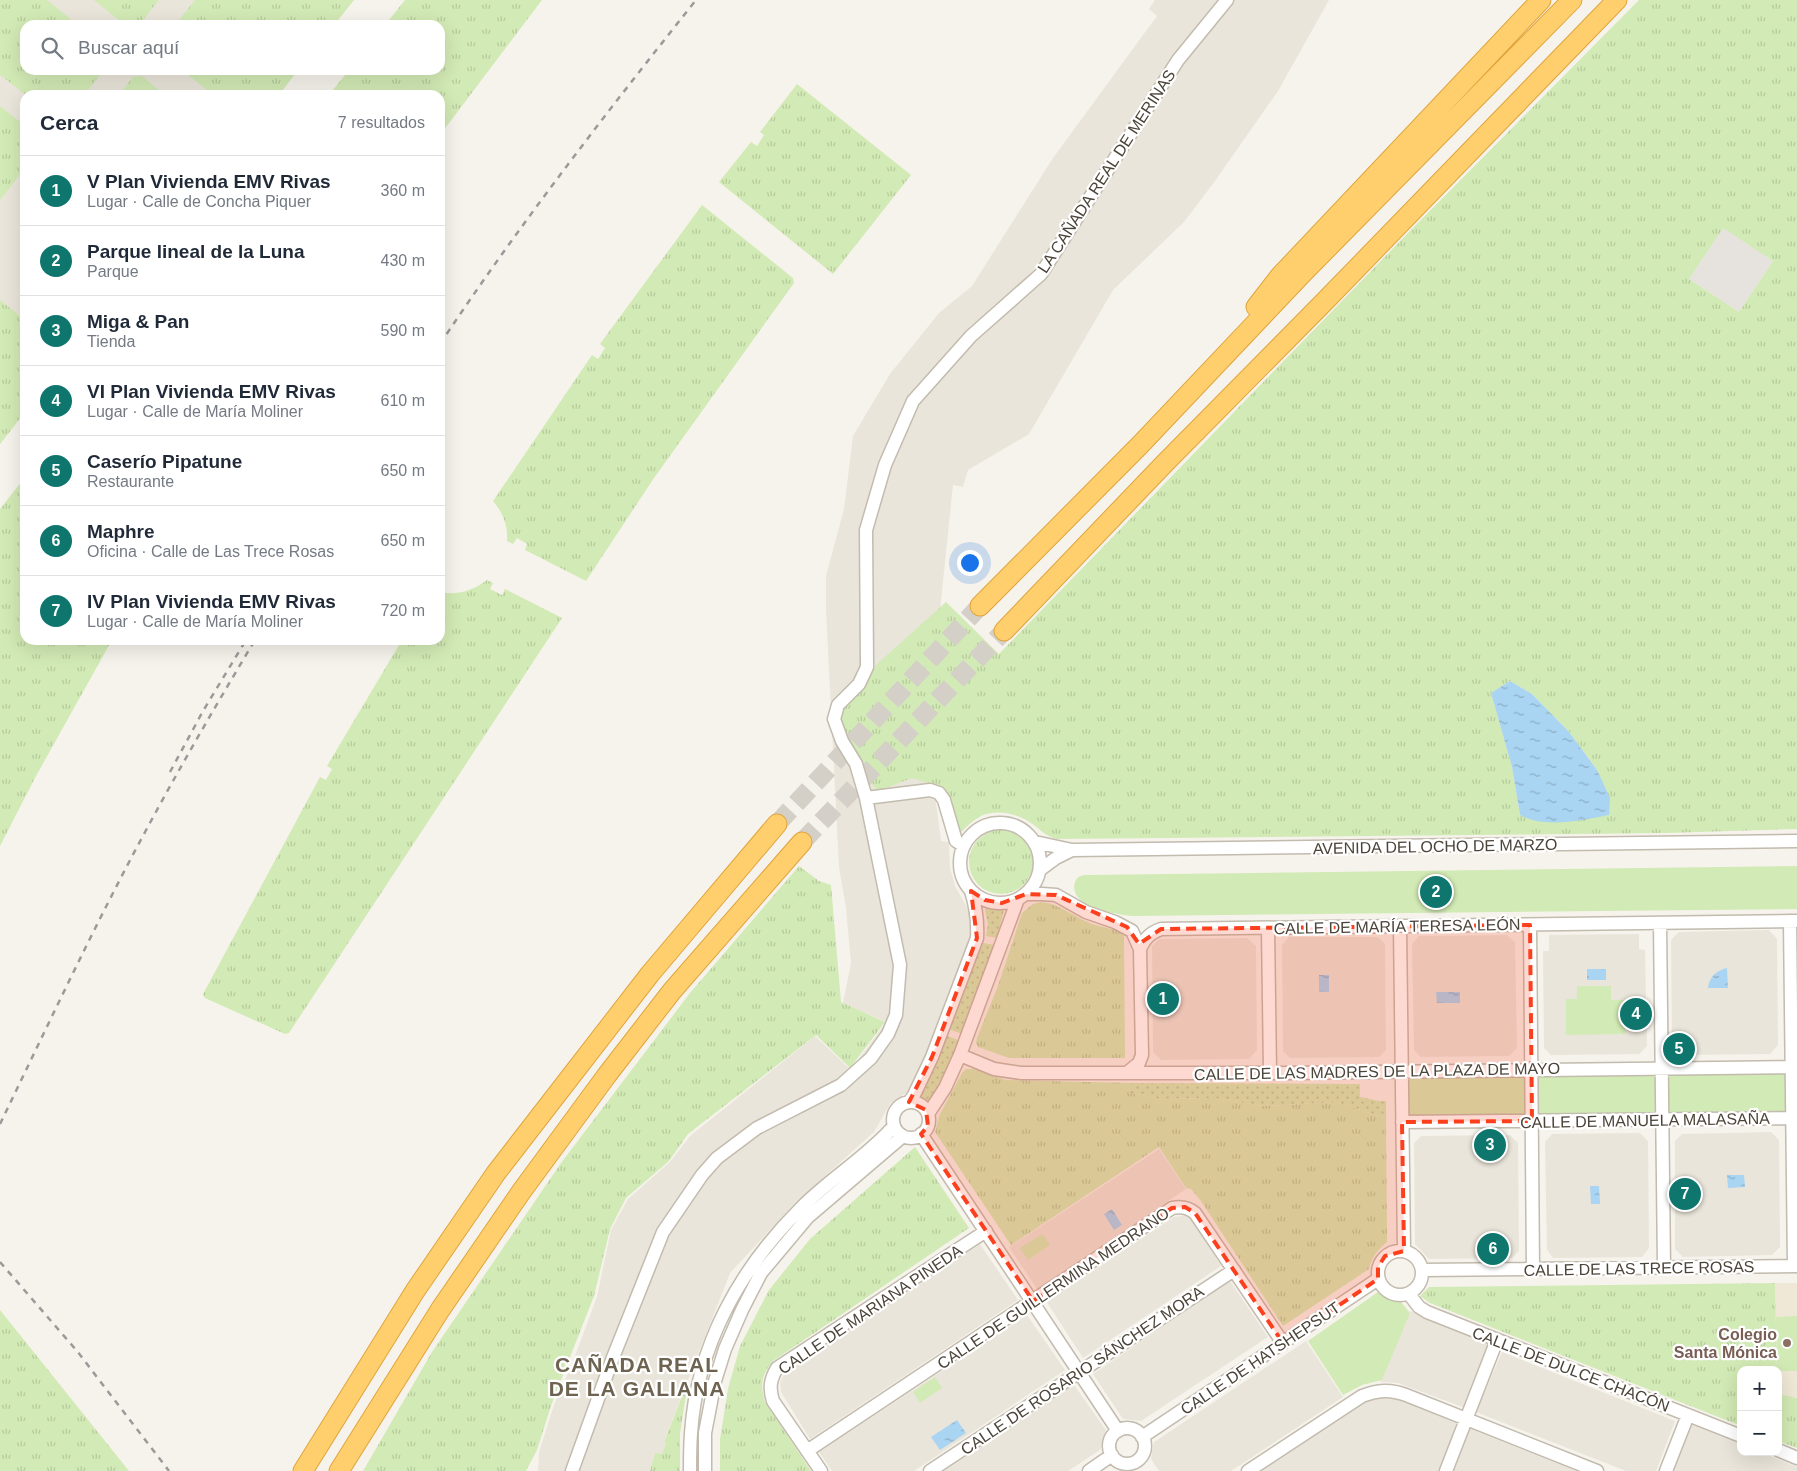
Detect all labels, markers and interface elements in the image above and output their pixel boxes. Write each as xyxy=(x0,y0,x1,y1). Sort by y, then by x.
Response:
search box xyxy=(20,20,445,75)
icon: search xyxy=(38,34,66,62)
text: Buscar aquí xyxy=(78,37,179,58)
street label: LA CAÑADA REAL DE MERINAS xyxy=(1033,66,1179,276)
text: Cerca xyxy=(40,111,98,134)
text: 7 resultados xyxy=(338,114,425,131)
text: V Plan Vivienda EMV Rivas xyxy=(87,171,331,192)
text: 1 xyxy=(52,182,60,199)
text: 360 m xyxy=(381,182,425,199)
text: Lugar · Calle de Concha Piquer xyxy=(87,193,311,210)
text: Parque lineal de la Luna xyxy=(87,241,305,262)
text: 2 xyxy=(52,252,60,269)
text: 430 m xyxy=(381,252,425,269)
text: Parque xyxy=(87,263,139,280)
text: Miga & Pan xyxy=(87,311,189,332)
text: 3 xyxy=(52,322,60,339)
text: 590 m xyxy=(381,322,425,339)
text: Tienda xyxy=(87,333,135,350)
text: VI Plan Vivienda EMV Rivas xyxy=(87,381,336,402)
text: 4 xyxy=(52,392,60,409)
text: 610 m xyxy=(381,392,425,409)
text: Lugar · Calle de María Moliner xyxy=(87,403,303,420)
text: Caserío Pipatune xyxy=(87,451,242,472)
text: 5 xyxy=(52,462,60,479)
text: 650 m xyxy=(381,462,425,479)
text: Restaurante xyxy=(87,473,174,490)
text: Maphre xyxy=(87,521,155,542)
text: 6 xyxy=(52,532,60,549)
text: 650 m xyxy=(381,532,425,549)
text: Oficina · Calle de Las Trece Rosas xyxy=(87,543,334,560)
your location xyxy=(957,550,983,576)
text: IV Plan Vivienda EMV Rivas xyxy=(87,591,336,612)
text: 7 xyxy=(52,602,60,619)
text: 720 m xyxy=(381,602,425,619)
text: Lugar · Calle de María Moliner xyxy=(87,613,303,630)
street label: AVENIDA DEL OCHO DE MARZO xyxy=(1313,836,1557,857)
pin: 2 xyxy=(1420,873,1452,911)
street label: CALLE DE MARÍA TERESA LEÓN xyxy=(1273,915,1521,937)
pin: 1 xyxy=(1147,980,1179,1018)
pin: 4 xyxy=(1620,995,1652,1033)
pin: 5 xyxy=(1663,1030,1695,1068)
street label: CALLE DE LAS MADRES DE LA PLAZA DE MAYO xyxy=(1194,1060,1560,1083)
street label: CALLE DE MANUELA MALASAÑA xyxy=(1520,1108,1770,1131)
pin: 3 xyxy=(1474,1126,1506,1164)
pin: 7 xyxy=(1669,1175,1701,1213)
street label: CALLE DE GUILLERMINA MEDRANO xyxy=(934,1204,1172,1373)
pin: 6 xyxy=(1477,1230,1509,1268)
street label: CALLE DE MARIANA PINEDA xyxy=(775,1241,966,1377)
street label: CALLE DE LAS TRECE ROSAS xyxy=(1523,1258,1755,1279)
street label: CALLE DE ROSARIO SÁNCHEZ MORA xyxy=(957,1282,1207,1458)
street label: CALLE DE HATSHEPSUT xyxy=(1178,1299,1343,1418)
street label: CALLE DE DULCE CHACÓN xyxy=(1470,1323,1672,1415)
place label: Colegio Santa Mónica xyxy=(1674,1326,1777,1361)
marker: Colegio Santa Mónica xyxy=(1781,1337,1793,1349)
district label: CAÑADA REAL DE LA GALIANA xyxy=(549,1353,725,1400)
map controls xyxy=(1737,1366,1782,1456)
button: + xyxy=(1737,1366,1782,1411)
button: − xyxy=(1737,1411,1782,1456)

